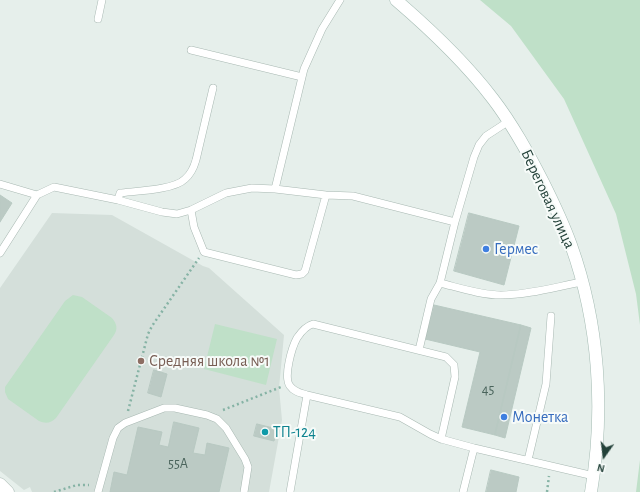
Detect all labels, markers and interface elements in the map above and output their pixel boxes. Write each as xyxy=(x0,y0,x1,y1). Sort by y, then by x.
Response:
street label: Береговая улица xyxy=(517,146,579,252)
place label: Гермес xyxy=(494,239,538,259)
marker: Гермес xyxy=(481,244,491,254)
place label: Средняя школа №1 xyxy=(149,351,270,371)
marker: Средняя школа №1 xyxy=(136,356,146,366)
house number: 45 xyxy=(482,382,494,398)
place label: Монетка xyxy=(512,407,568,427)
marker: Монетка xyxy=(499,412,509,422)
place label: ТП-124 xyxy=(273,422,316,442)
marker: ТП-124 xyxy=(260,427,270,437)
north arrow xyxy=(584,436,624,476)
house number: 55А xyxy=(168,456,188,472)
text: N xyxy=(596,462,606,474)

